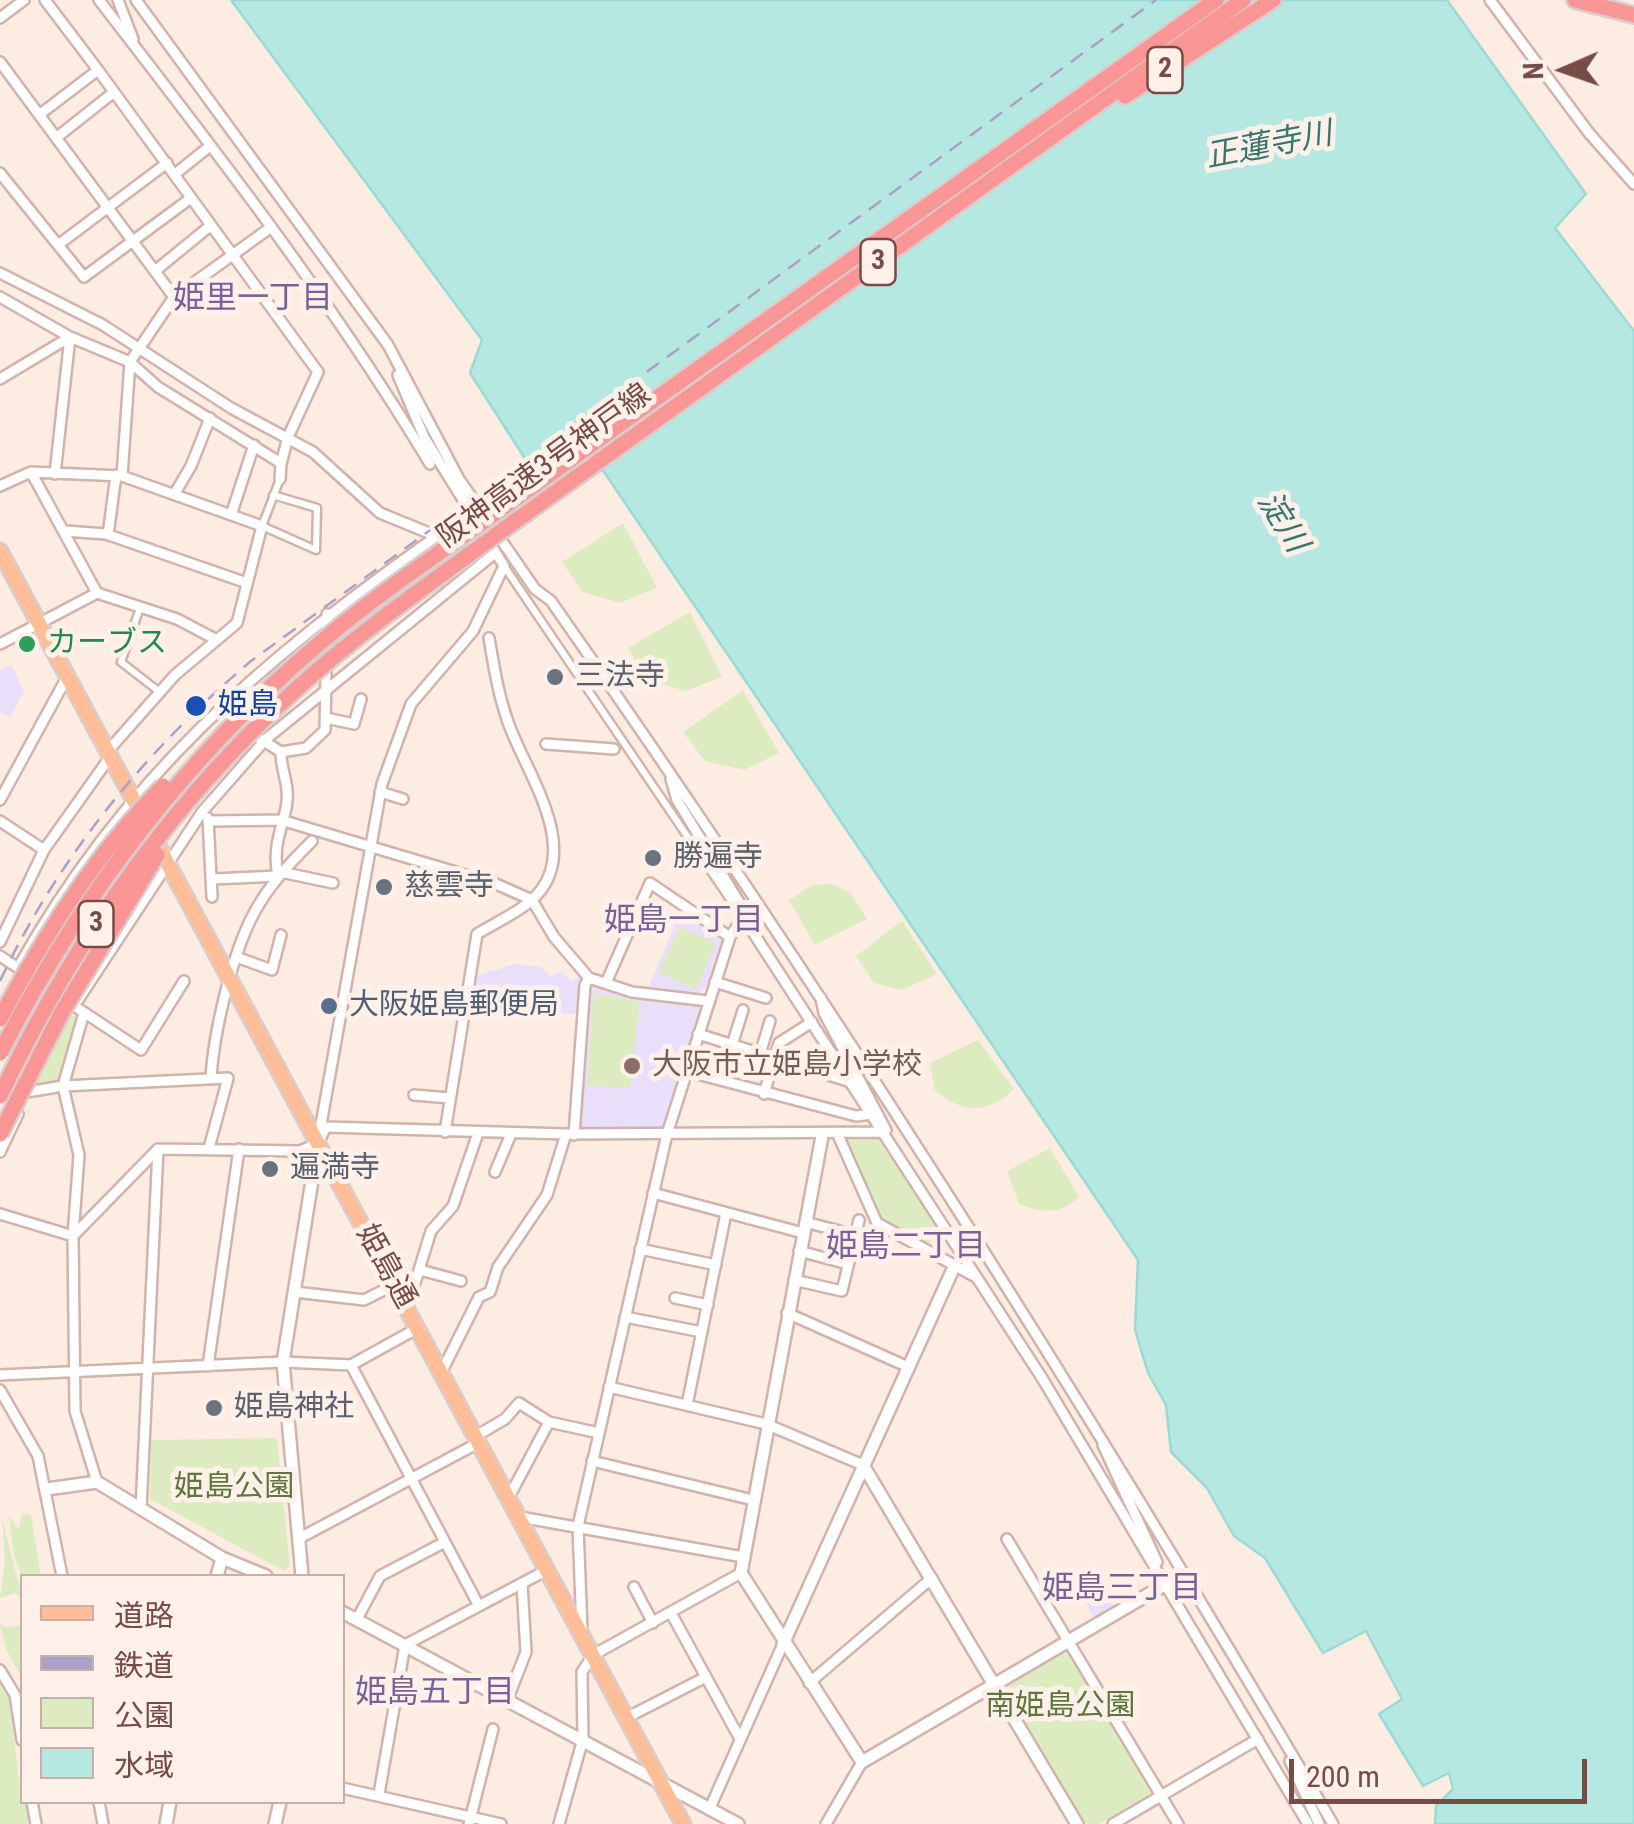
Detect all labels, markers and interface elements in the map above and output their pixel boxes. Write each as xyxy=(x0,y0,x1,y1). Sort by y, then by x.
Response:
north arrow xyxy=(1514,20,1614,120)
road number: 2 xyxy=(1148,47,1182,93)
text: N xyxy=(1517,62,1550,80)
water label: 正蓮寺川 xyxy=(1203,116,1335,178)
road number: 3 xyxy=(860,239,896,285)
district label: 姫里一丁目 xyxy=(173,281,333,319)
street label: 阪神高速3号神戸線 xyxy=(431,378,659,556)
water label: 淀川 xyxy=(1248,486,1314,560)
place label: カーブス xyxy=(47,626,167,662)
marker: カーブス xyxy=(16,633,38,655)
place label: 三法寺 xyxy=(575,659,665,695)
marker: 三法寺 xyxy=(544,666,566,688)
place label: 姫島 xyxy=(218,688,278,724)
marker: 姫島 xyxy=(183,693,209,719)
place label: 勝遍寺 xyxy=(673,840,763,876)
marker: 勝遍寺 xyxy=(642,847,664,869)
place label: 慈雲寺 xyxy=(404,869,494,905)
marker: 慈雲寺 xyxy=(373,876,395,898)
road number: 3 xyxy=(78,901,114,947)
district label: 姫島一丁目 xyxy=(604,903,764,941)
place label: 大阪姫島郵便局 xyxy=(349,988,559,1024)
marker: 大阪姫島郵便局 xyxy=(318,995,340,1017)
place label: 大阪市立姫島小学校 xyxy=(652,1048,922,1084)
marker: 大阪市立姫島小学校 xyxy=(621,1055,643,1077)
place label: 遍満寺 xyxy=(290,1151,380,1187)
marker: 遍満寺 xyxy=(259,1158,281,1180)
street label: 姫島通 xyxy=(347,1219,423,1315)
district label: 姫島二丁目 xyxy=(826,1229,986,1267)
place label: 姫島神社 xyxy=(234,1390,354,1426)
marker: 姫島神社 xyxy=(203,1397,225,1419)
park label: 姫島公園 xyxy=(174,1470,294,1506)
district label: 姫島三丁目 xyxy=(1042,1571,1202,1609)
legend xyxy=(20,1574,345,1804)
text: 道路 xyxy=(114,1598,174,1633)
text: 鉄道 xyxy=(114,1648,174,1683)
district label: 姫島五丁目 xyxy=(355,1675,515,1713)
park label: 南姫島公園 xyxy=(985,1689,1135,1725)
text: 公園 xyxy=(114,1698,174,1733)
scale bar xyxy=(1294,1739,1592,1801)
text: 水域 xyxy=(114,1748,174,1783)
text: 200 m xyxy=(1306,1759,1380,1794)

